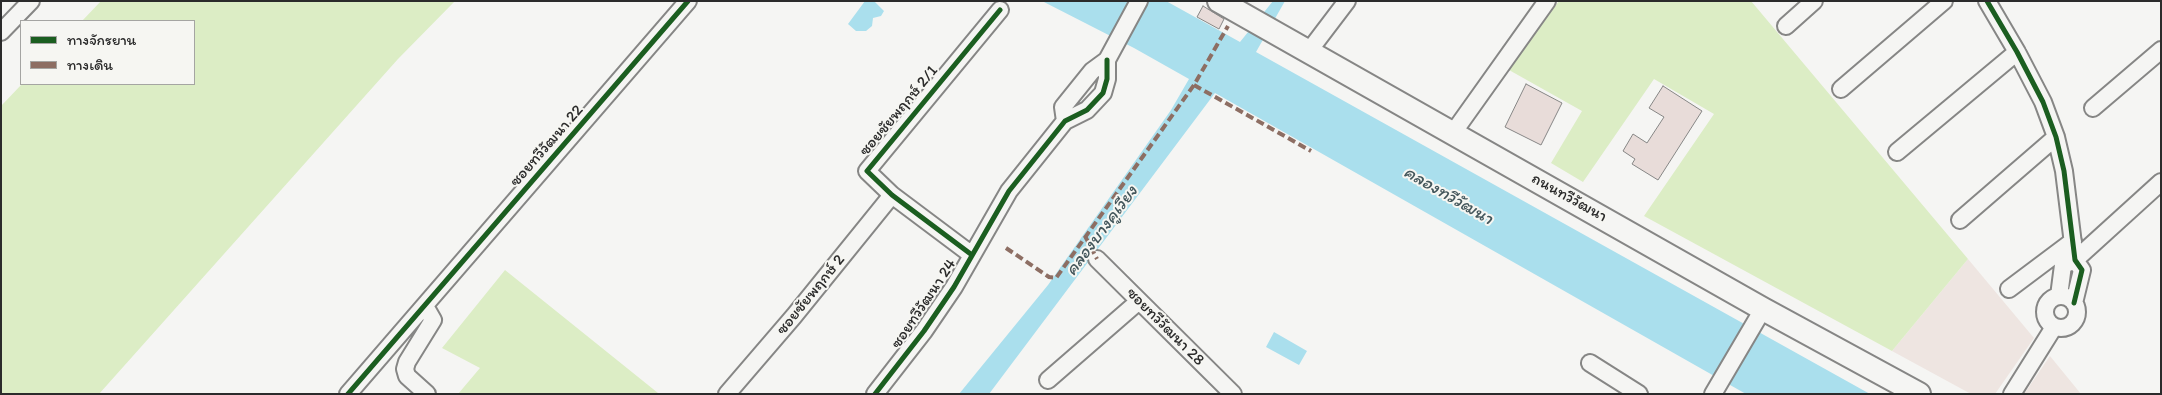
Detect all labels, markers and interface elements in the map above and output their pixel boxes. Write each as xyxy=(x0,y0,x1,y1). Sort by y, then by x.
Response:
legend xyxy=(20,20,195,85)
text: ทางจักรยาน xyxy=(67,31,136,49)
text: ทางเดิน xyxy=(67,56,113,74)
street label: ซอยชัยพฤกษ์ 2/1 xyxy=(856,62,942,160)
street label: ซอยทวีวัฒนา 22 xyxy=(506,101,588,191)
water label: คลองทวีวัฒนา xyxy=(1399,162,1497,230)
street label: ถนนทวีวัฒนา xyxy=(1528,169,1610,227)
water label: คลองบางคูเวียง xyxy=(1061,181,1143,281)
street label: ซอยชัยพฤกษ์ 2 xyxy=(773,251,849,339)
street label: ซอยทวีวัฒนา 24 xyxy=(887,256,961,352)
street label: ซอยทวีวัฒนา 28 xyxy=(1122,284,1208,370)

